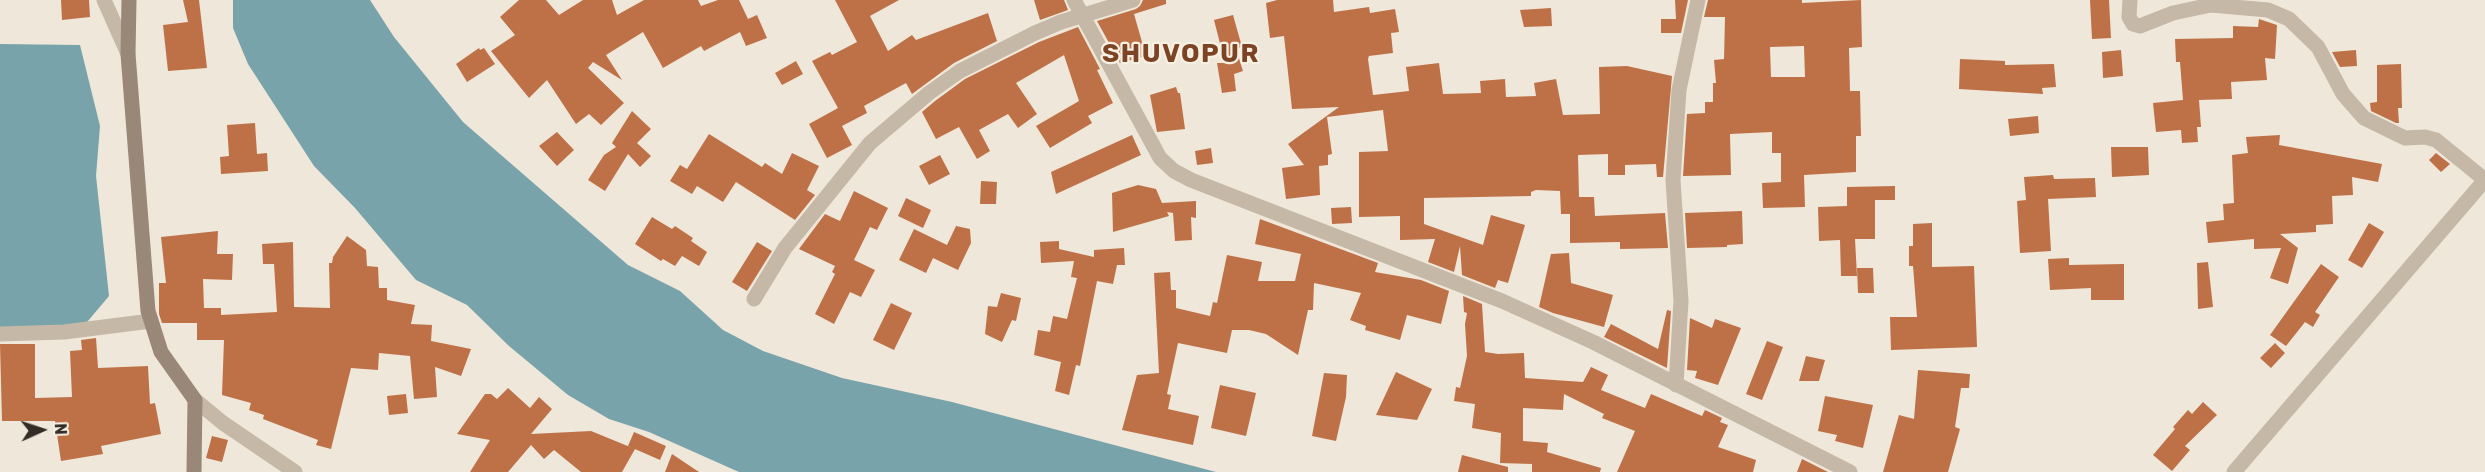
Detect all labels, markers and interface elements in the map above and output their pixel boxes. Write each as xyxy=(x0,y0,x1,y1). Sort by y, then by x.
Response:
district label: SHUVOPUR xyxy=(1102,38,1260,70)
north arrow xyxy=(12,400,72,460)
text: N xyxy=(51,423,70,435)

